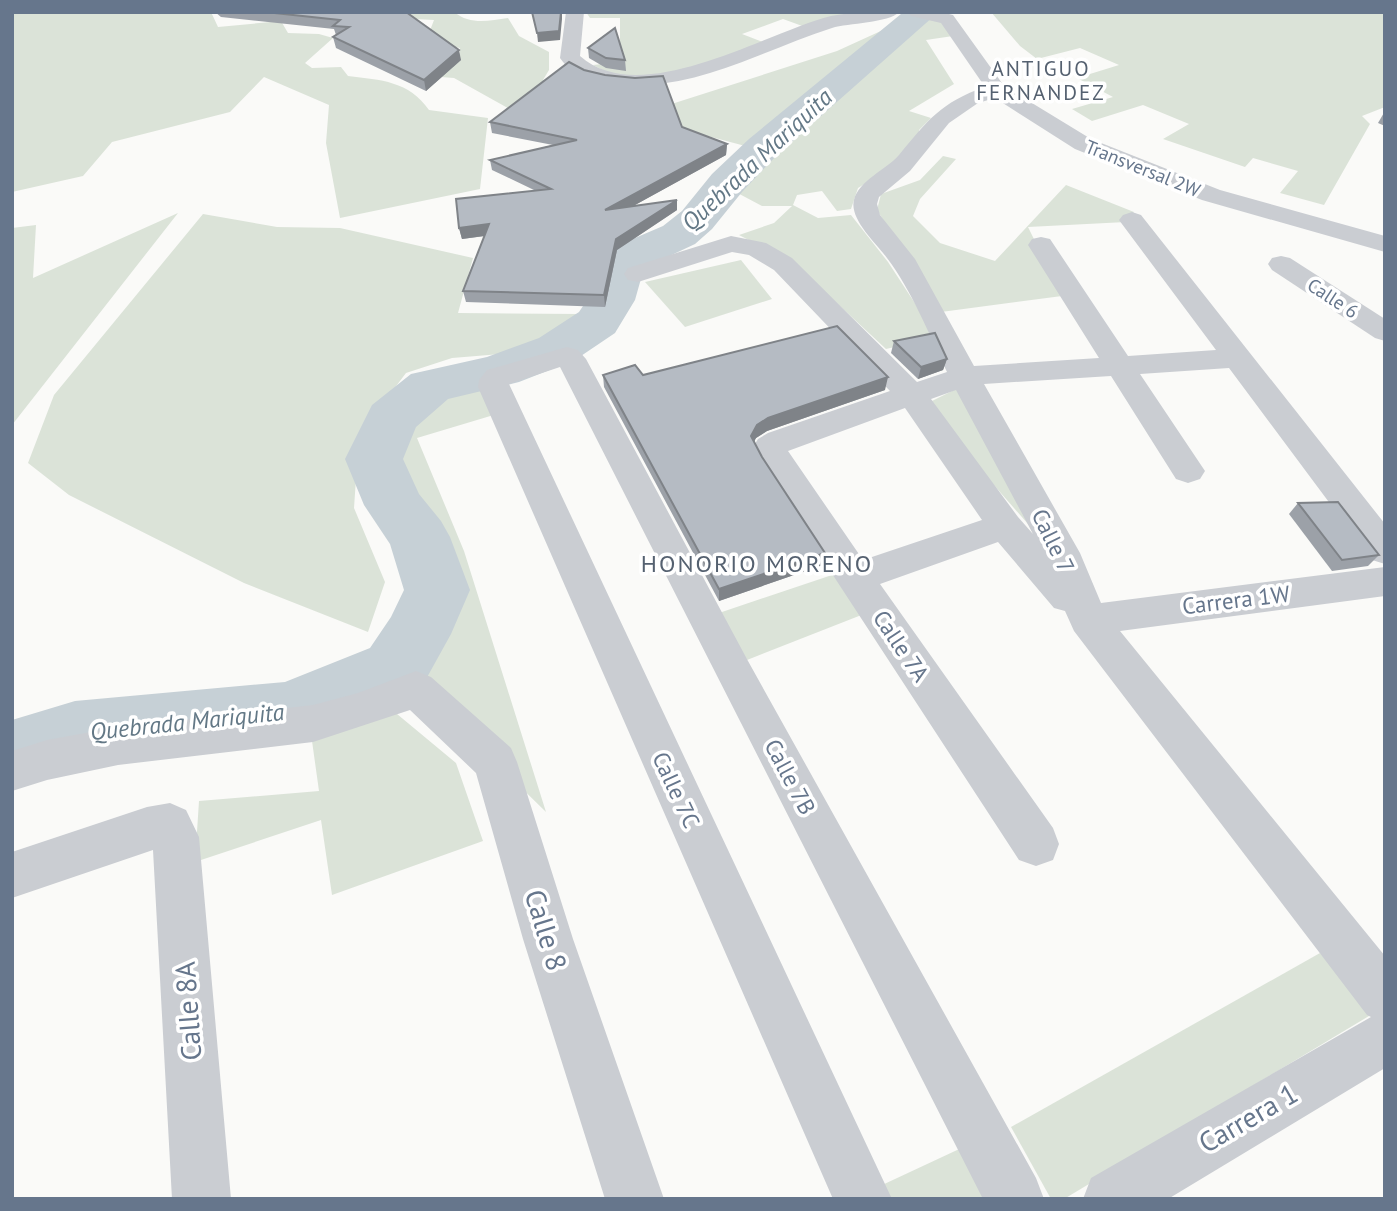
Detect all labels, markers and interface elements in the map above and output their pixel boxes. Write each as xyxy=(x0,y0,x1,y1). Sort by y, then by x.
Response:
district label: ANTIGUO FERNANDEZ xyxy=(976,55,1106,106)
water label: Quebrada Mariquita xyxy=(675,82,839,237)
street label: Transversal 2W xyxy=(1082,134,1204,202)
street label: Calle 6 xyxy=(1303,273,1363,323)
street label: Calle 7 xyxy=(1026,504,1081,578)
district label: HONORIO MORENO xyxy=(641,548,873,579)
street label: Carrera 1W xyxy=(1180,579,1292,621)
street label: Calle 7A xyxy=(867,604,936,687)
water label: Quebrada Mariquita xyxy=(88,696,286,747)
street label: Calle 7B xyxy=(759,734,822,819)
street label: Calle 7C xyxy=(646,747,707,833)
street label: Calle 8 xyxy=(517,885,576,975)
street label: Calle 8A xyxy=(166,960,209,1062)
street label: Carrera 1 xyxy=(1191,1074,1304,1161)

